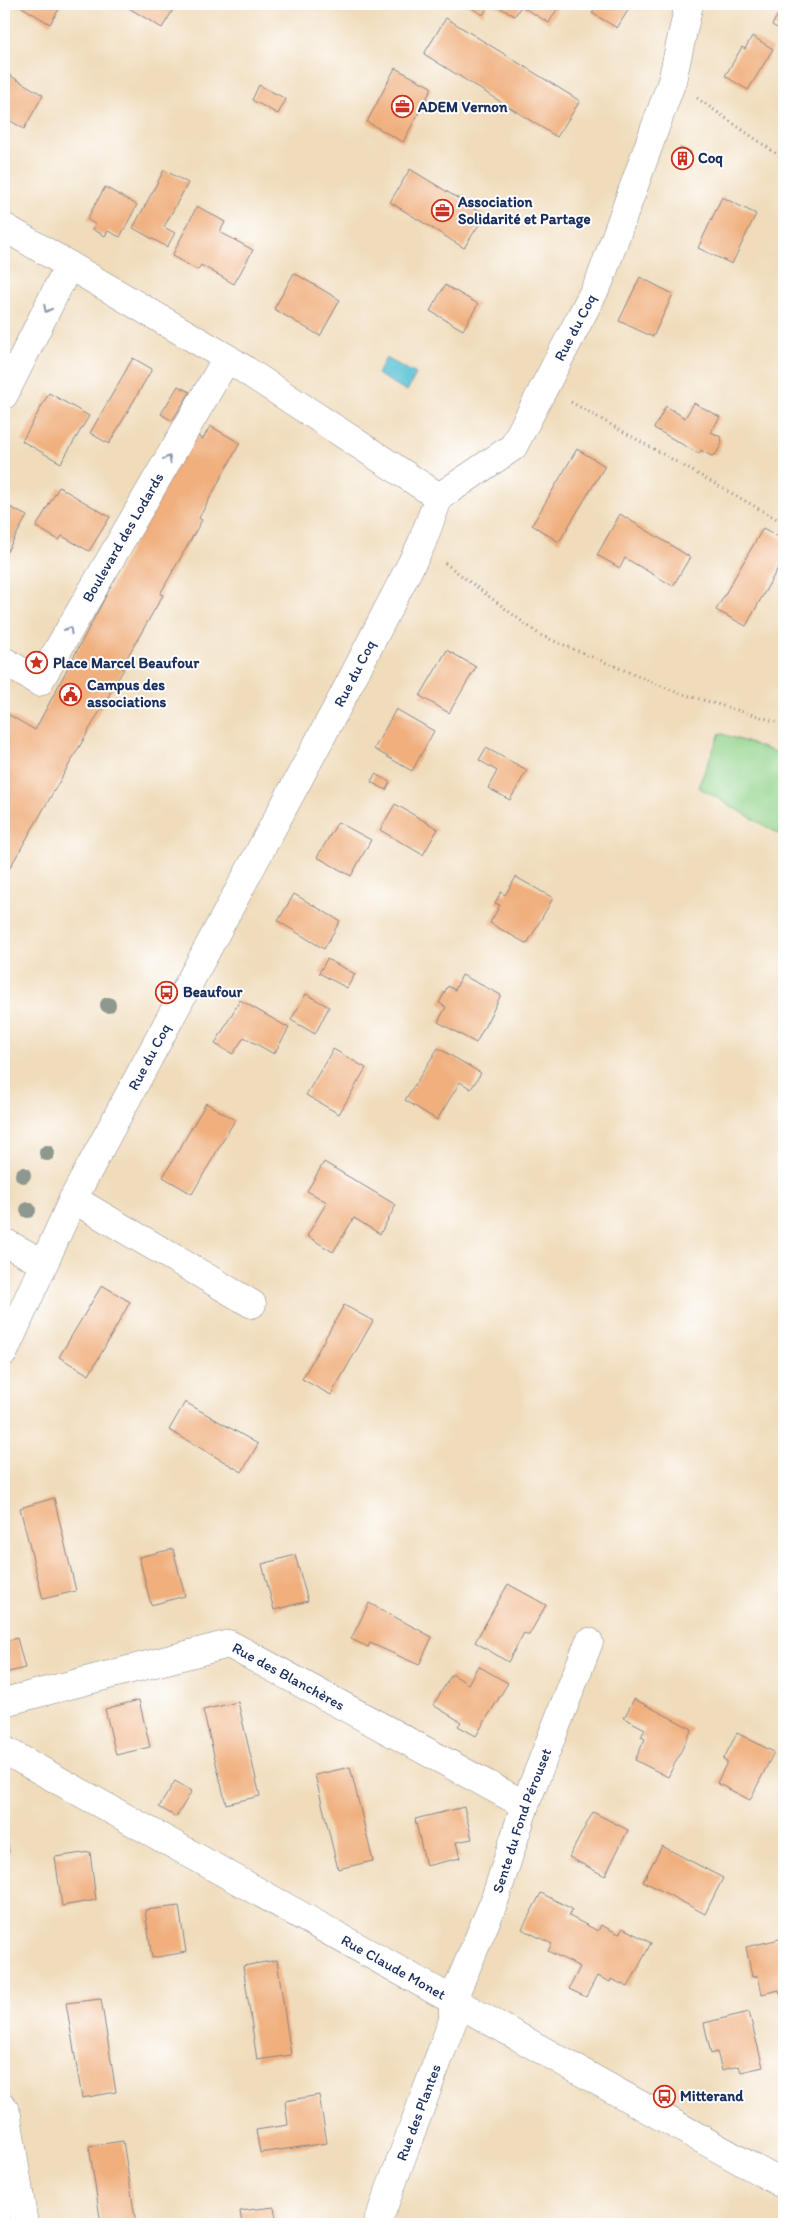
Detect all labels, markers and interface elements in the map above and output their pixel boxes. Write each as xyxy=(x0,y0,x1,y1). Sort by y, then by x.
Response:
office icon: ADEM Vernon xyxy=(390,95,414,119)
place label: ADEM Vernon xyxy=(417,98,508,116)
building icon: Coq xyxy=(670,146,694,170)
place label: Coq xyxy=(698,149,723,168)
place label: Association Solidarité et Partage xyxy=(457,193,591,229)
office icon: Association Solidarité et Partage xyxy=(430,199,454,223)
street label: Rue du Coq xyxy=(550,291,600,364)
one-way arrow xyxy=(43,304,53,313)
one-way arrow xyxy=(162,456,172,465)
street label: Boulevard des Lodards xyxy=(78,469,168,605)
one-way arrow xyxy=(63,627,73,636)
street label: Rue du Coq xyxy=(330,637,379,710)
place icon: Place Marcel Beaufour xyxy=(25,651,49,675)
place label: Place Marcel Beaufour xyxy=(53,654,200,672)
place label: Campus des associations xyxy=(87,676,166,711)
public building icon: Campus des associations xyxy=(59,682,83,706)
bus stop icon: Beaufour xyxy=(155,980,179,1004)
place label: Beaufour xyxy=(183,983,243,1001)
street label: Rue du Coq xyxy=(124,1021,174,1093)
street label: Rue des Blanchères xyxy=(229,1638,348,1714)
street label: Sente du Fond Pérouset xyxy=(488,1745,556,1895)
street label: Rue Claude Monet xyxy=(338,1931,449,2004)
street label: Rue des Plantes xyxy=(392,2061,445,2163)
bus stop icon: Mitterand xyxy=(652,2084,676,2108)
place label: Mitterand xyxy=(680,2087,744,2105)

